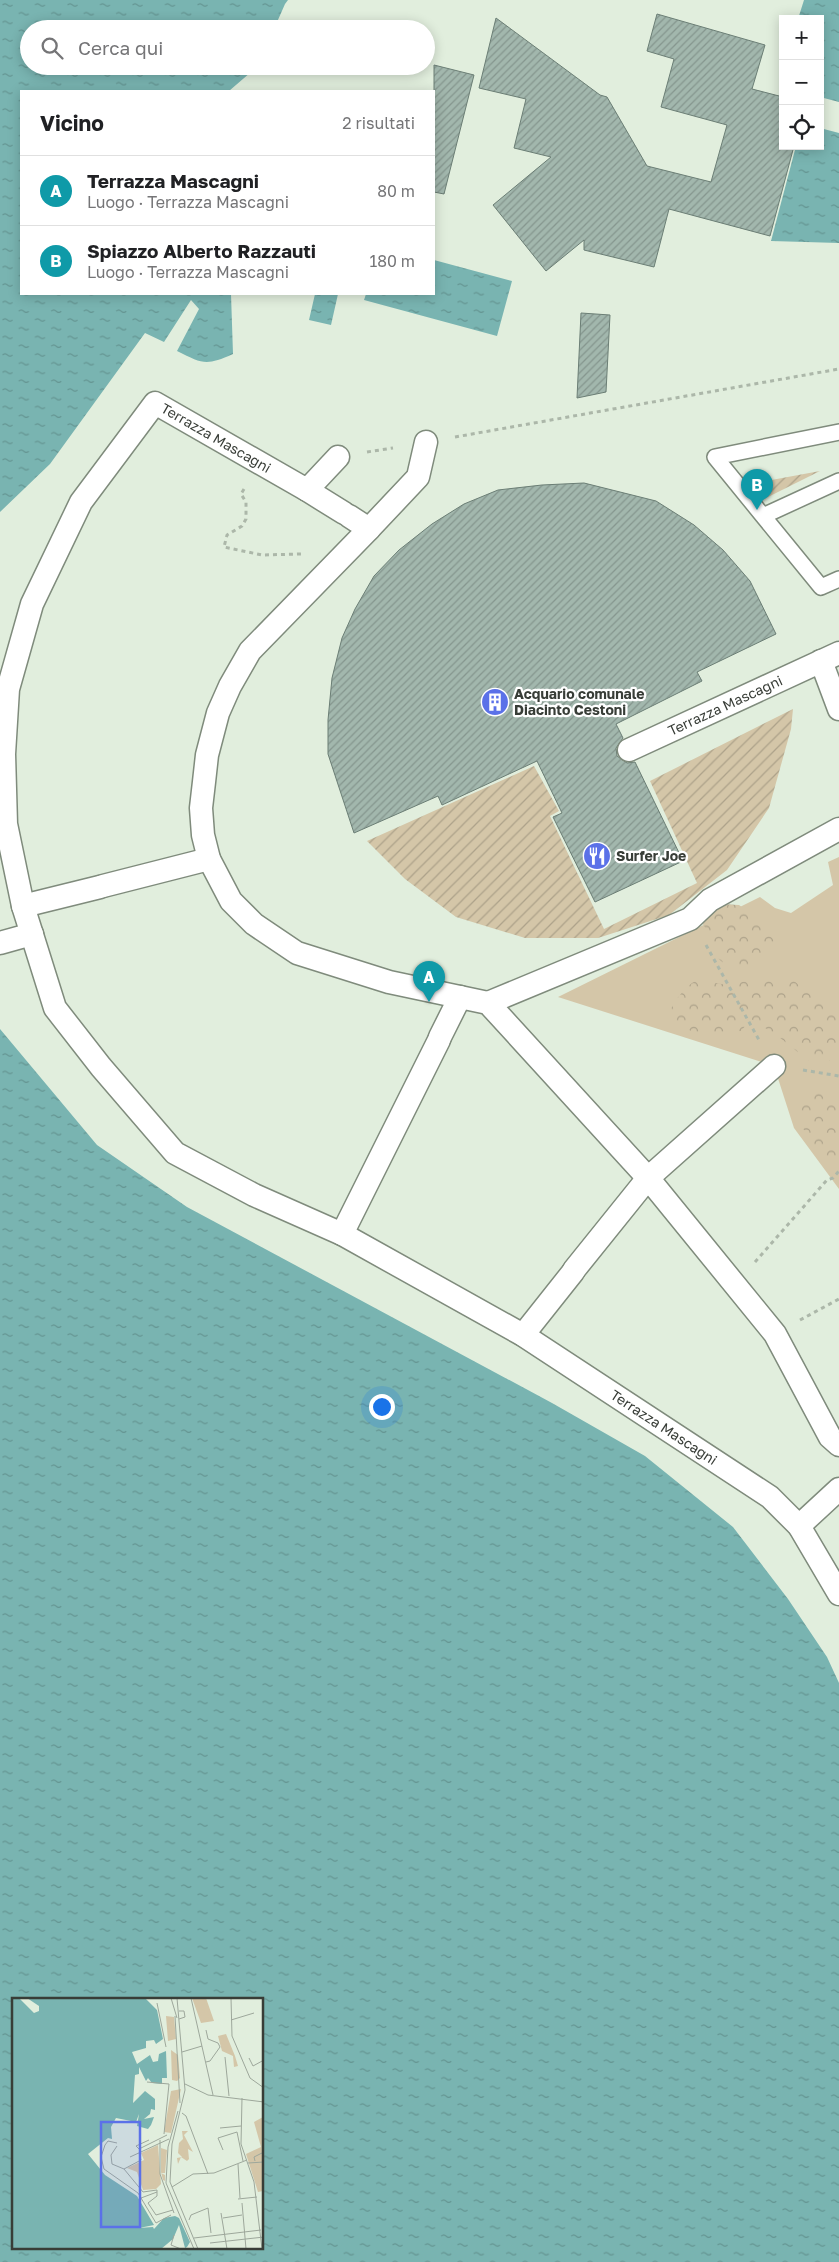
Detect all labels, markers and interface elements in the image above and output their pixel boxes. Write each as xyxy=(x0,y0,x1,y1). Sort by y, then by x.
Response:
map controls xyxy=(779,15,824,150)
button: + xyxy=(779,15,824,60)
search box xyxy=(20,20,435,75)
icon: search xyxy=(38,34,66,62)
text: Cerca qui xyxy=(78,36,163,59)
button: − xyxy=(779,60,824,105)
button: locate xyxy=(779,105,824,150)
text: Vicino xyxy=(40,110,104,136)
text: 2 risultati xyxy=(342,113,415,133)
text: Terrazza Mascagni xyxy=(87,169,259,192)
text: A xyxy=(50,181,62,201)
text: 80 m xyxy=(377,181,415,201)
text: Luogo · Terrazza Mascagni xyxy=(87,192,289,212)
text: Spiazzo Alberto Razzauti xyxy=(87,239,316,262)
text: B xyxy=(50,251,62,271)
text: 180 m xyxy=(369,251,415,271)
text: Luogo · Terrazza Mascagni xyxy=(87,262,289,282)
street label: Terrazza Mascagni xyxy=(158,399,274,476)
pin: B xyxy=(741,469,773,510)
street label: Terrazza Mascagni xyxy=(665,671,785,739)
place label: Acquario comunale Diacinto Cestoni xyxy=(514,685,645,718)
building icon: Acquario comunale Diacinto Cestoni xyxy=(480,687,510,717)
restaurant icon: Surfer Joe xyxy=(582,841,612,871)
place label: Surfer Joe xyxy=(616,847,686,864)
pin: A xyxy=(413,961,445,1002)
street label: Terrazza Mascagni xyxy=(608,1386,721,1468)
your location xyxy=(369,1394,395,1420)
inset map xyxy=(12,1998,264,2250)

